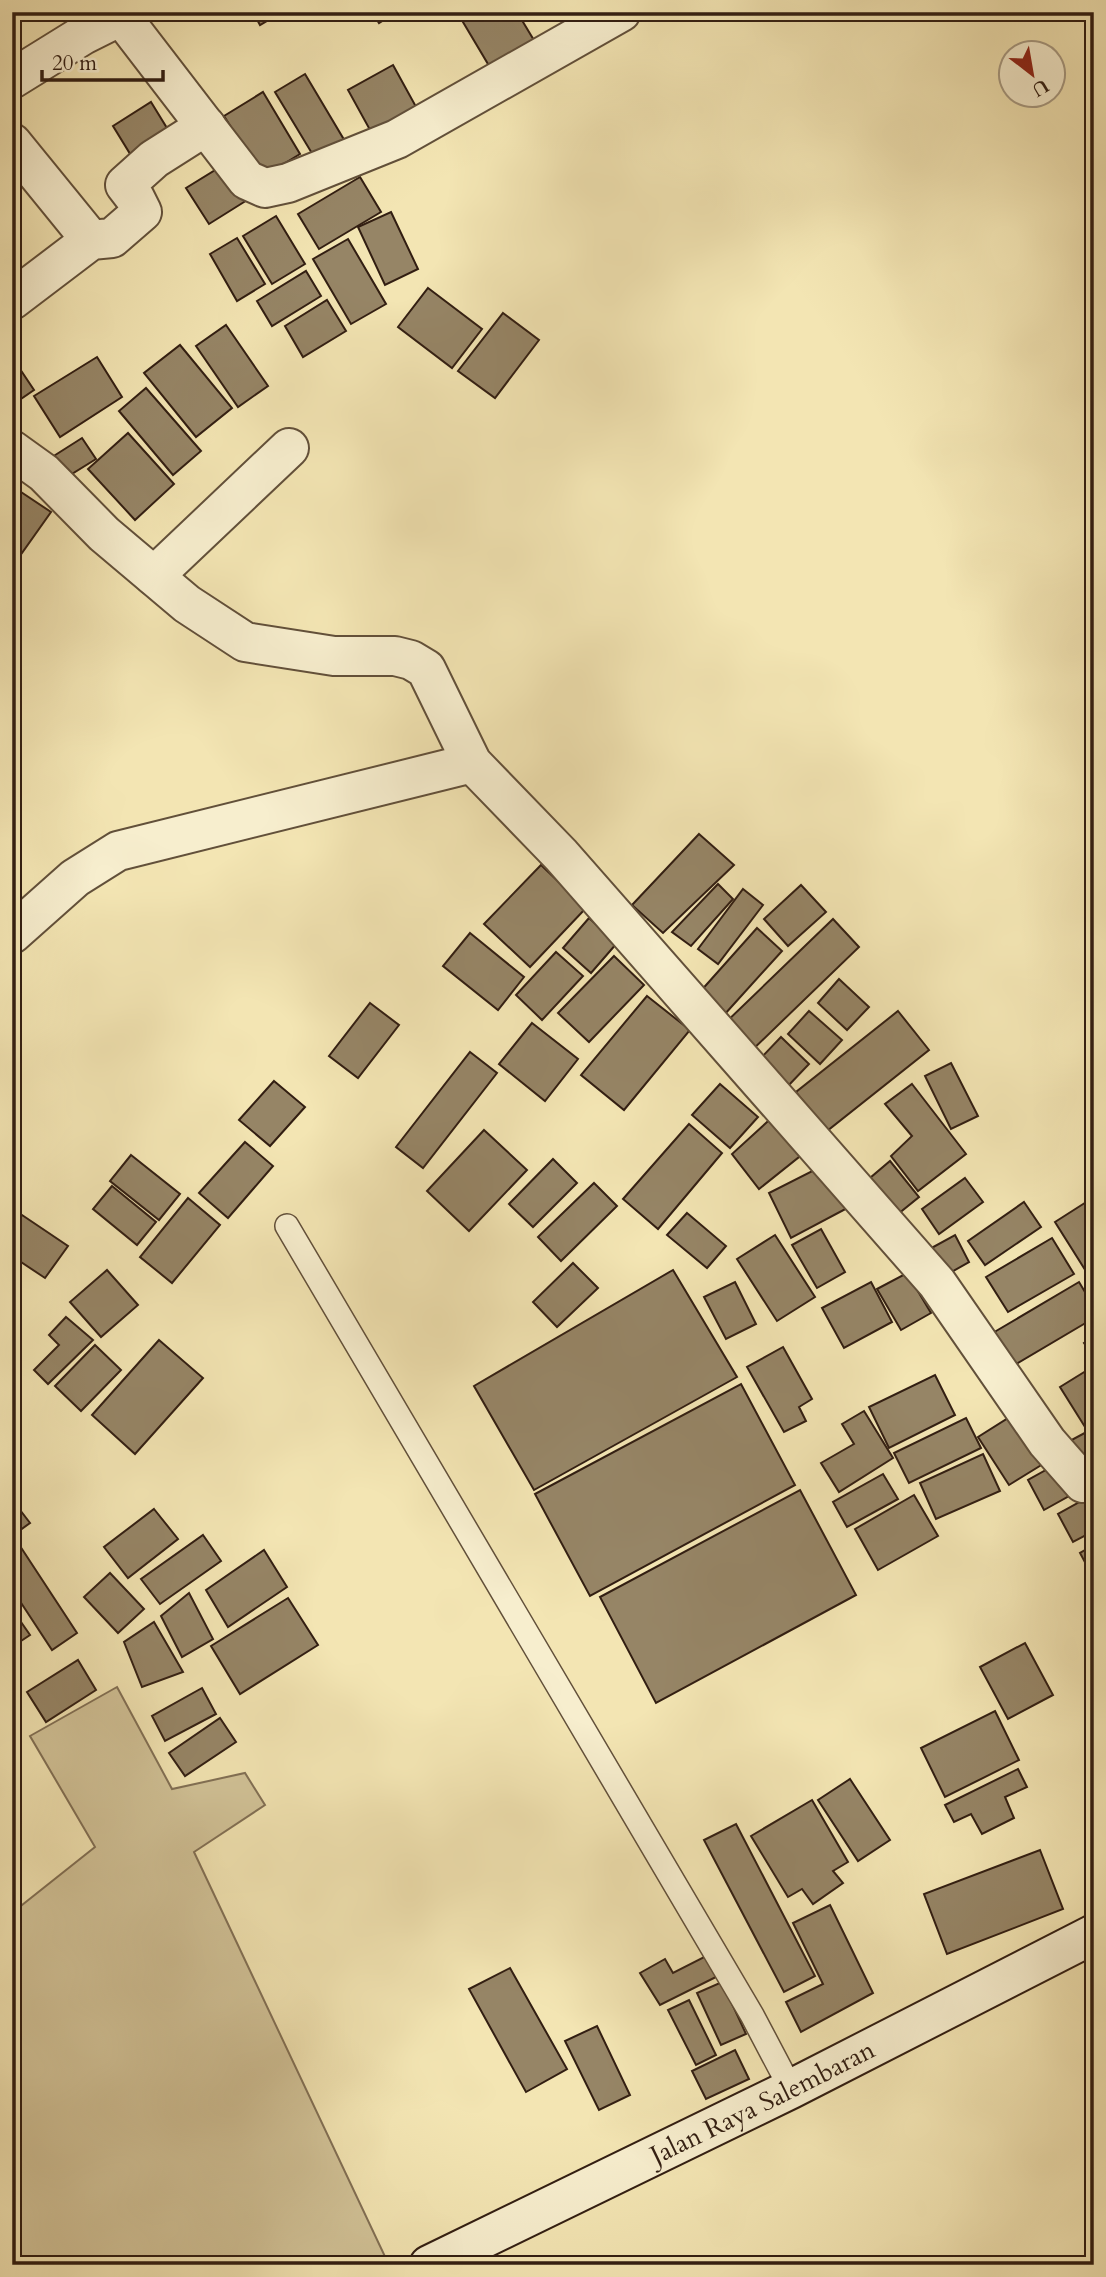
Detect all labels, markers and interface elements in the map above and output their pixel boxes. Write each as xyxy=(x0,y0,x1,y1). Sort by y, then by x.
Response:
scale bar xyxy=(42,38,163,82)
north arrow xyxy=(998,38,1068,108)
text: 20 m xyxy=(52,49,97,78)
text: U xyxy=(1026,73,1054,103)
street label: Jalan Raya Salembaran xyxy=(641,2032,881,2175)

